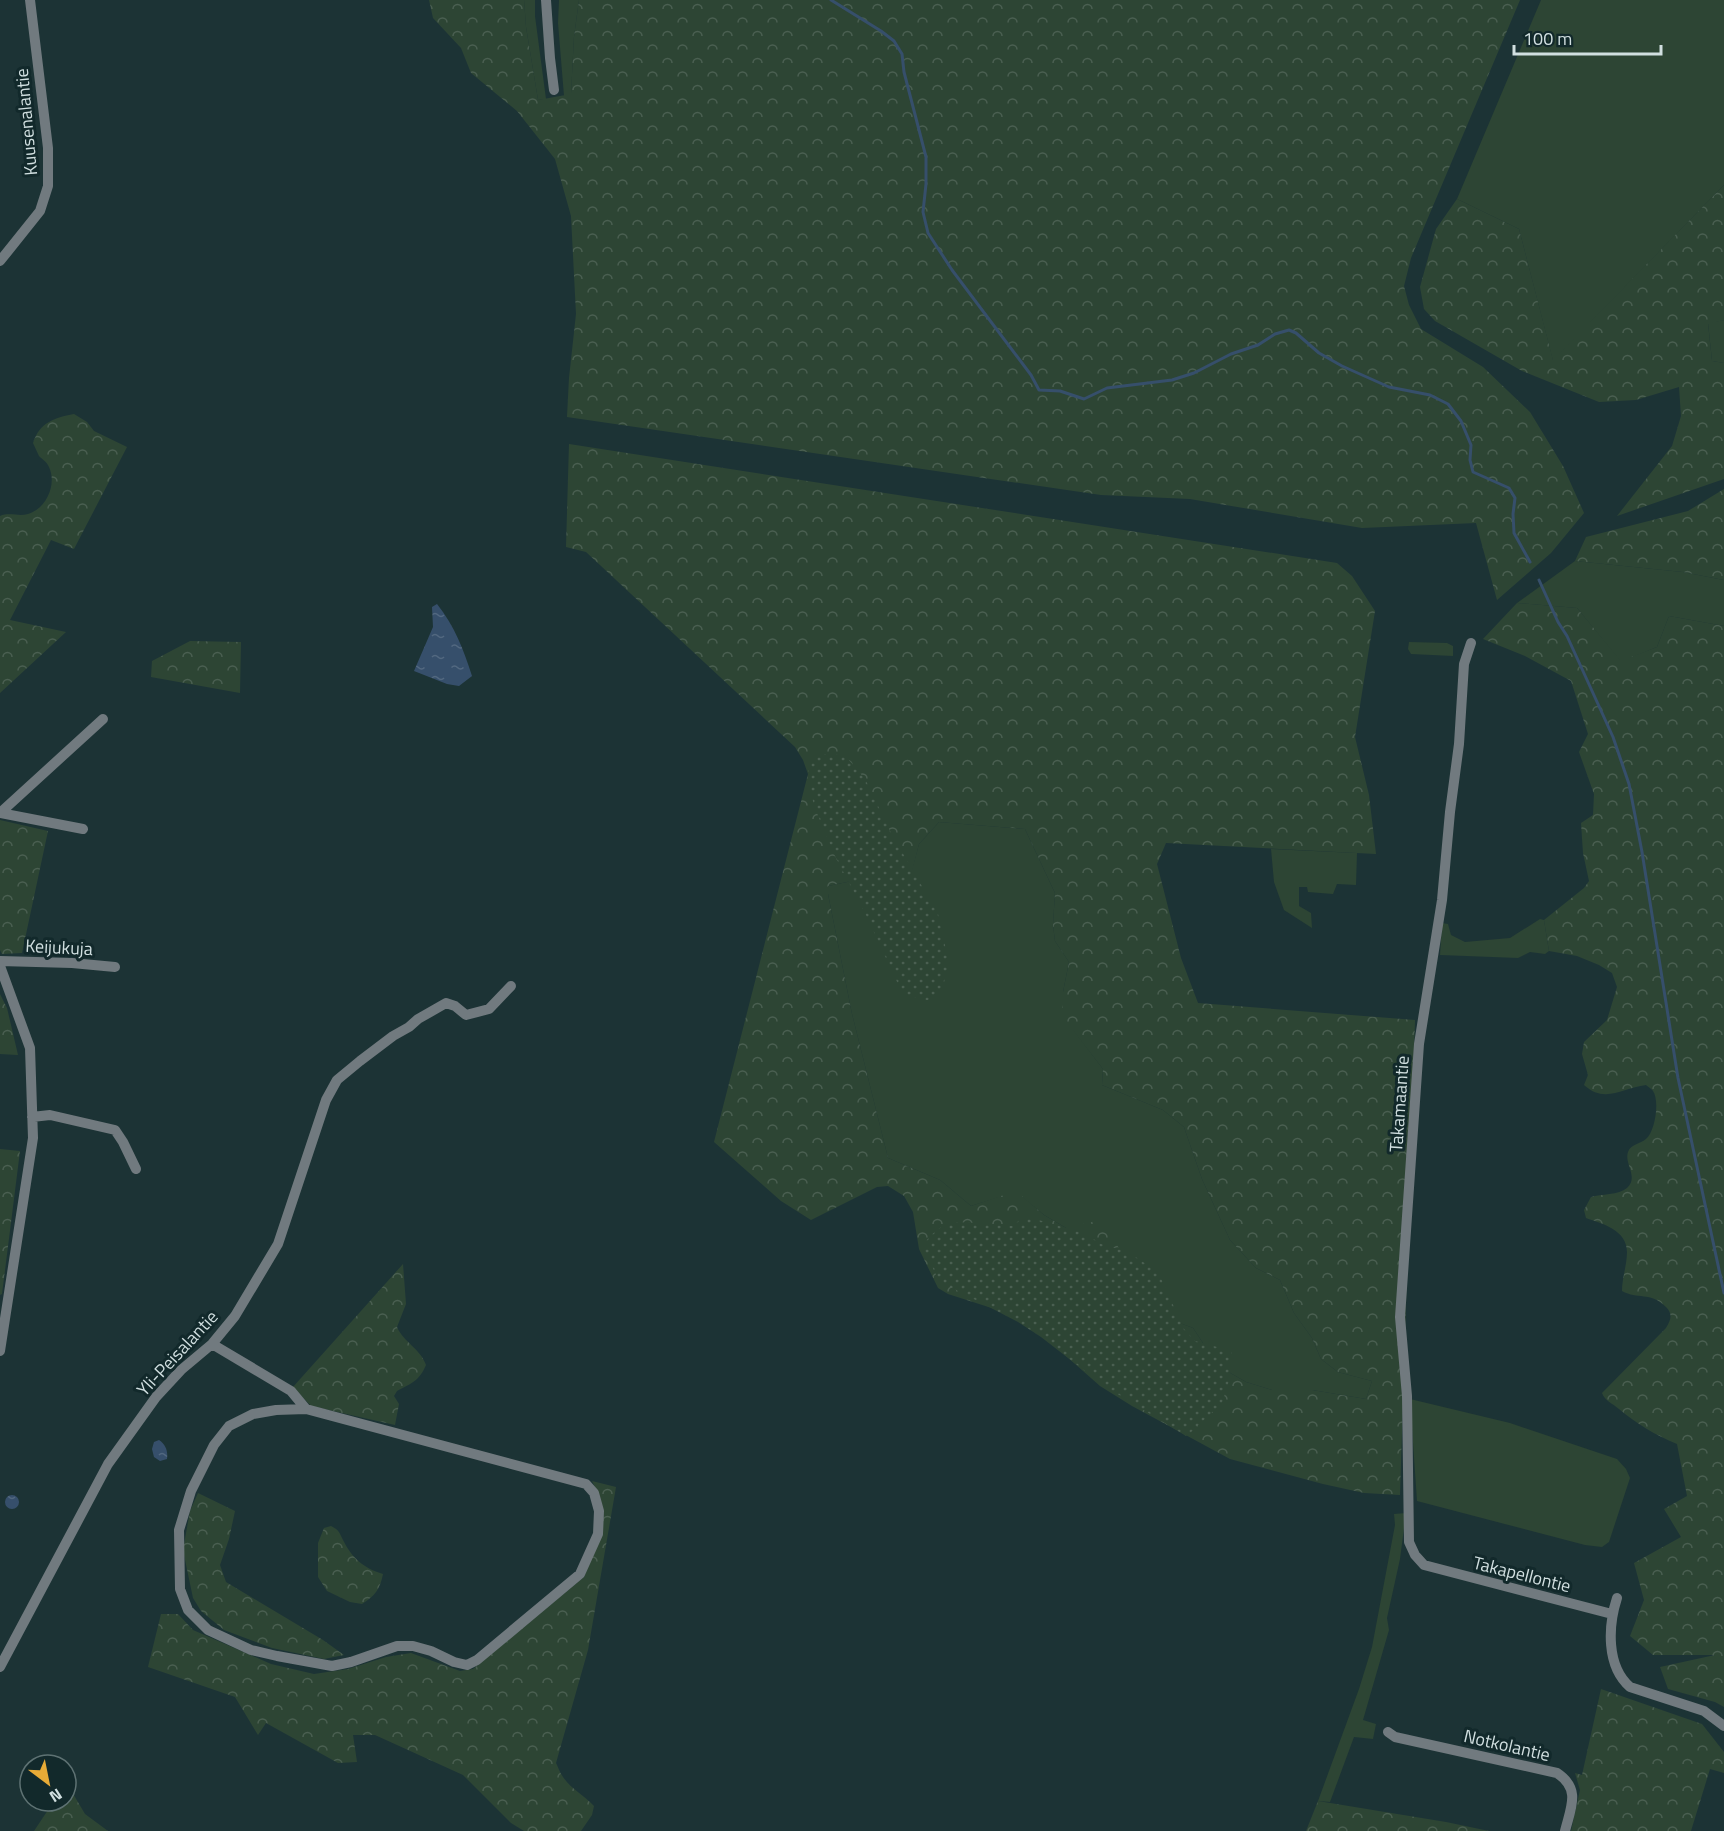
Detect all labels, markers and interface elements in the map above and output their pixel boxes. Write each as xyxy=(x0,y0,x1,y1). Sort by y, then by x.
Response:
scale bar xyxy=(1514,18,1661,56)
text: 100 m xyxy=(1523,25,1572,52)
street label: Kuusenalantie xyxy=(8,67,44,177)
street label: Keijukuja xyxy=(25,932,93,962)
street label: Takamaantie xyxy=(1382,1055,1416,1153)
street label: Yli-Peisalantie xyxy=(130,1304,224,1402)
street label: Takapellontie xyxy=(1470,1549,1574,1599)
street label: Notkolantie xyxy=(1461,1722,1553,1768)
north arrow xyxy=(18,1753,78,1813)
text: N xyxy=(45,1783,67,1809)

